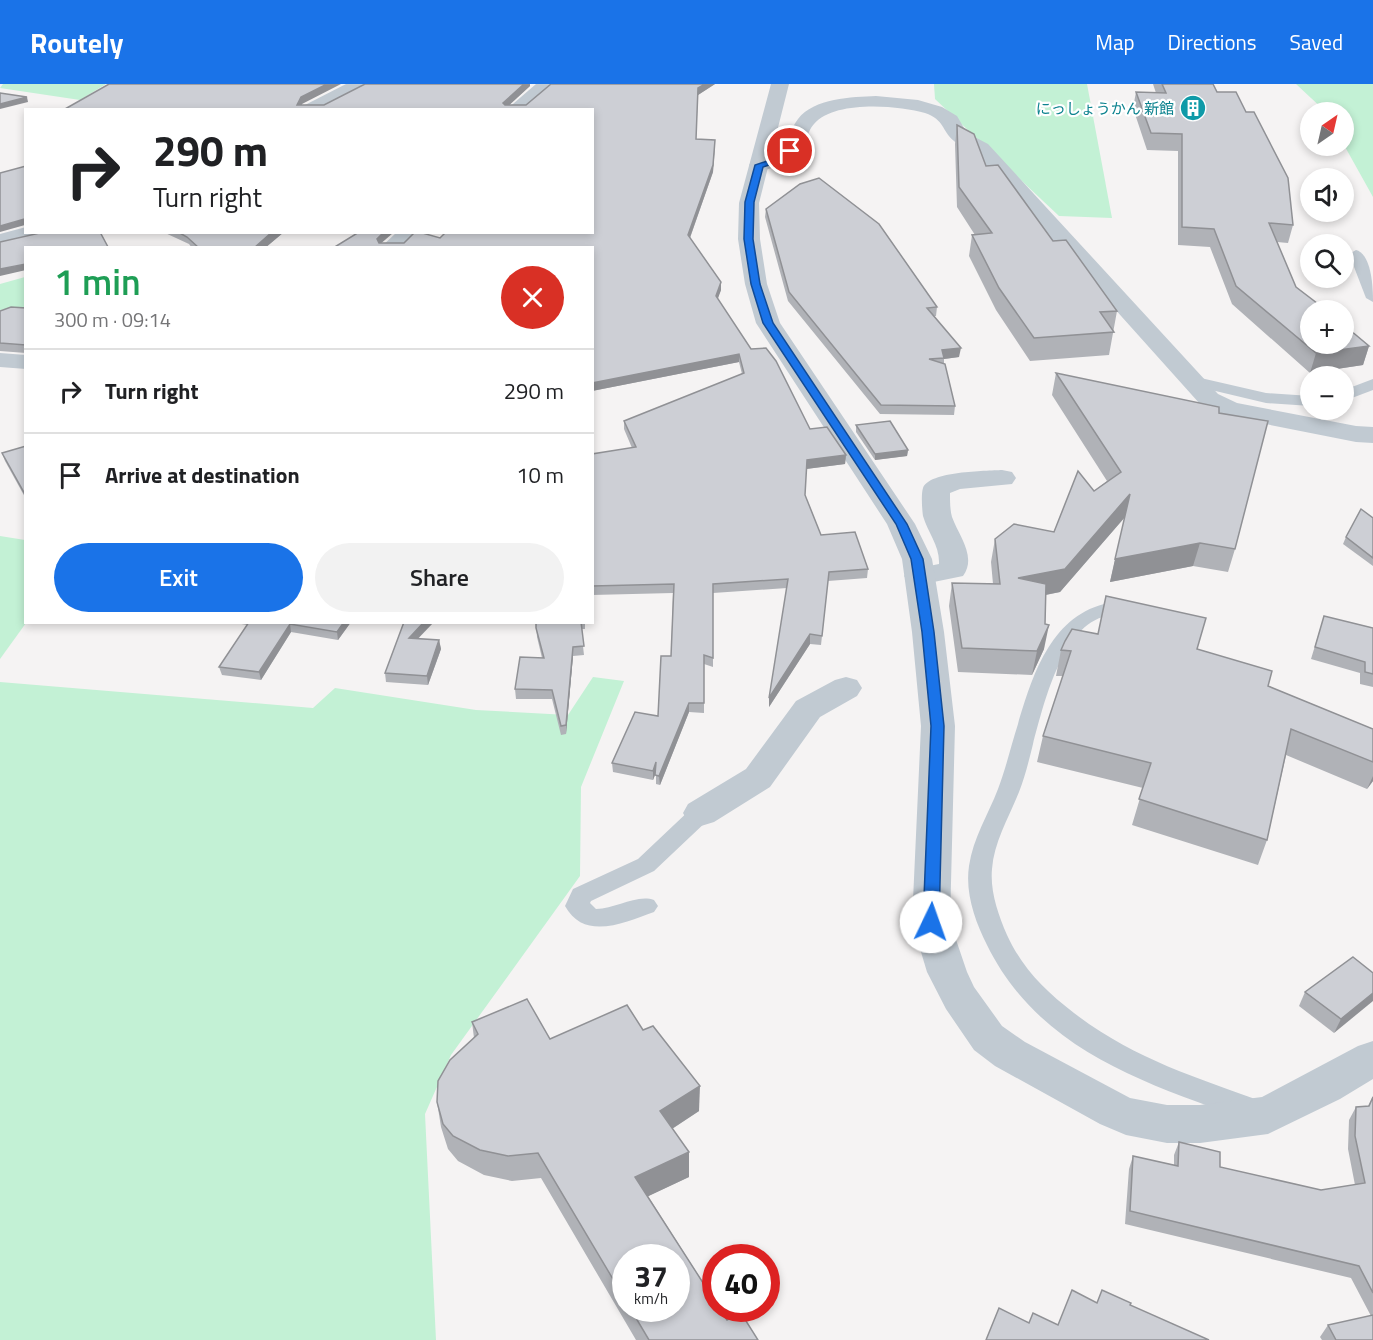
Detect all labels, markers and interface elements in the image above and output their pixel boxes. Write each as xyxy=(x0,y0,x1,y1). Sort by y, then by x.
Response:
text: Routely xyxy=(30,21,124,64)
text: Map xyxy=(1095,26,1135,58)
text: Directions xyxy=(1168,26,1257,58)
text: Saved xyxy=(1290,26,1343,58)
building icon: にっしょうかん 新館 xyxy=(1178,93,1208,123)
place label: にっしょうかん 新館 xyxy=(1036,97,1174,120)
north arrow xyxy=(1300,102,1354,156)
map controls xyxy=(1300,102,1354,420)
text: 290 m xyxy=(153,118,268,182)
pin xyxy=(764,125,815,176)
icon: right xyxy=(54,132,132,210)
icon: arrive xyxy=(773,134,806,167)
button: sound xyxy=(1300,168,1354,222)
text: Turn right xyxy=(153,176,262,217)
button: search xyxy=(1300,234,1354,288)
text: 1 min xyxy=(54,254,141,309)
button: close xyxy=(501,266,564,329)
button: + xyxy=(1300,300,1354,354)
text: 300 m · 09:14 xyxy=(54,304,171,335)
button: − xyxy=(1300,366,1354,420)
text: Turn right xyxy=(105,374,199,408)
text: 290 m xyxy=(504,374,564,408)
icon: right xyxy=(54,375,87,408)
text: Arrive at destination xyxy=(105,458,300,492)
text: 10 m xyxy=(516,458,564,492)
icon: arrive xyxy=(54,459,87,492)
button: Exit xyxy=(54,543,303,612)
button: Share xyxy=(315,543,564,612)
position arrow xyxy=(899,890,963,954)
speed limit sign: 40 xyxy=(702,1244,780,1322)
text: 37 xyxy=(634,1253,668,1299)
text: km/h xyxy=(634,1287,668,1310)

